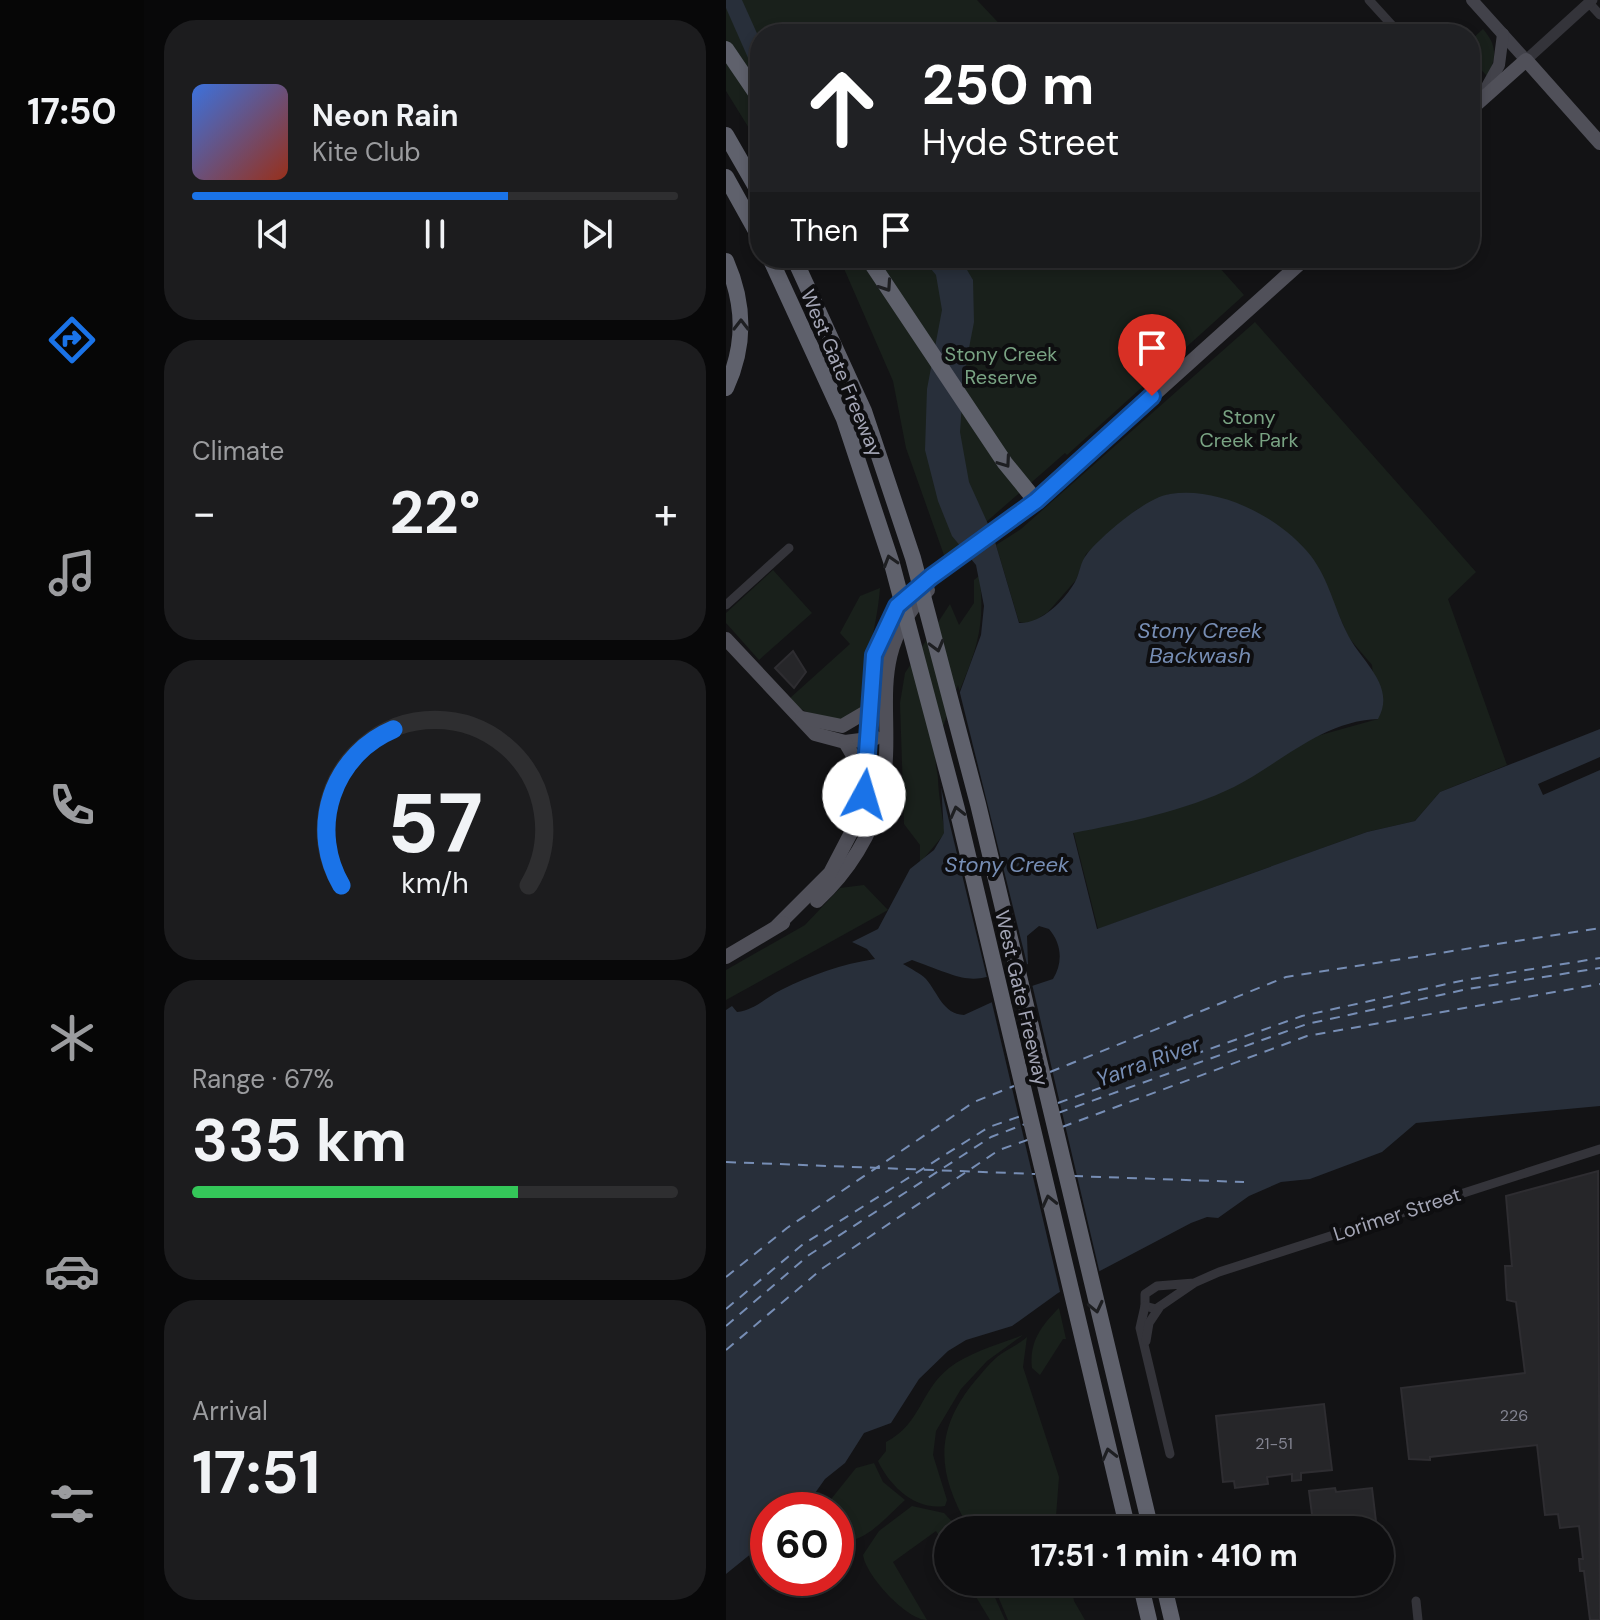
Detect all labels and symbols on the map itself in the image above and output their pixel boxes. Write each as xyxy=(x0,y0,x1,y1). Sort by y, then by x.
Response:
one-way arrow xyxy=(877,277,892,291)
street label: West Gate Freeway xyxy=(795,285,889,461)
pin xyxy=(1118,314,1186,396)
one-way arrow xyxy=(732,318,750,331)
park label: Stony Creek Reserve xyxy=(945,341,1057,390)
park label: Stony Creek Park xyxy=(1200,404,1298,453)
one-way arrow xyxy=(995,453,1010,467)
one-way arrow xyxy=(883,554,899,568)
water label: Stony Creek Backwash xyxy=(1138,616,1263,670)
one-way arrow xyxy=(927,638,944,652)
position arrow xyxy=(822,753,906,837)
one-way arrow xyxy=(950,806,967,819)
water label: Stony Creek xyxy=(945,850,1070,879)
street label: West Gate Freeway xyxy=(989,908,1055,1088)
water label: Yarra River xyxy=(1092,1029,1205,1094)
street label: Lorimer Street xyxy=(1330,1181,1464,1247)
one-way arrow xyxy=(1041,1195,1058,1209)
one-way arrow xyxy=(1087,1299,1104,1313)
house number: 226 xyxy=(1500,1405,1528,1426)
house number: 21-51 xyxy=(1255,1433,1293,1454)
one-way arrow xyxy=(1102,1448,1119,1462)
speed limit sign: 60 xyxy=(750,1492,854,1596)

